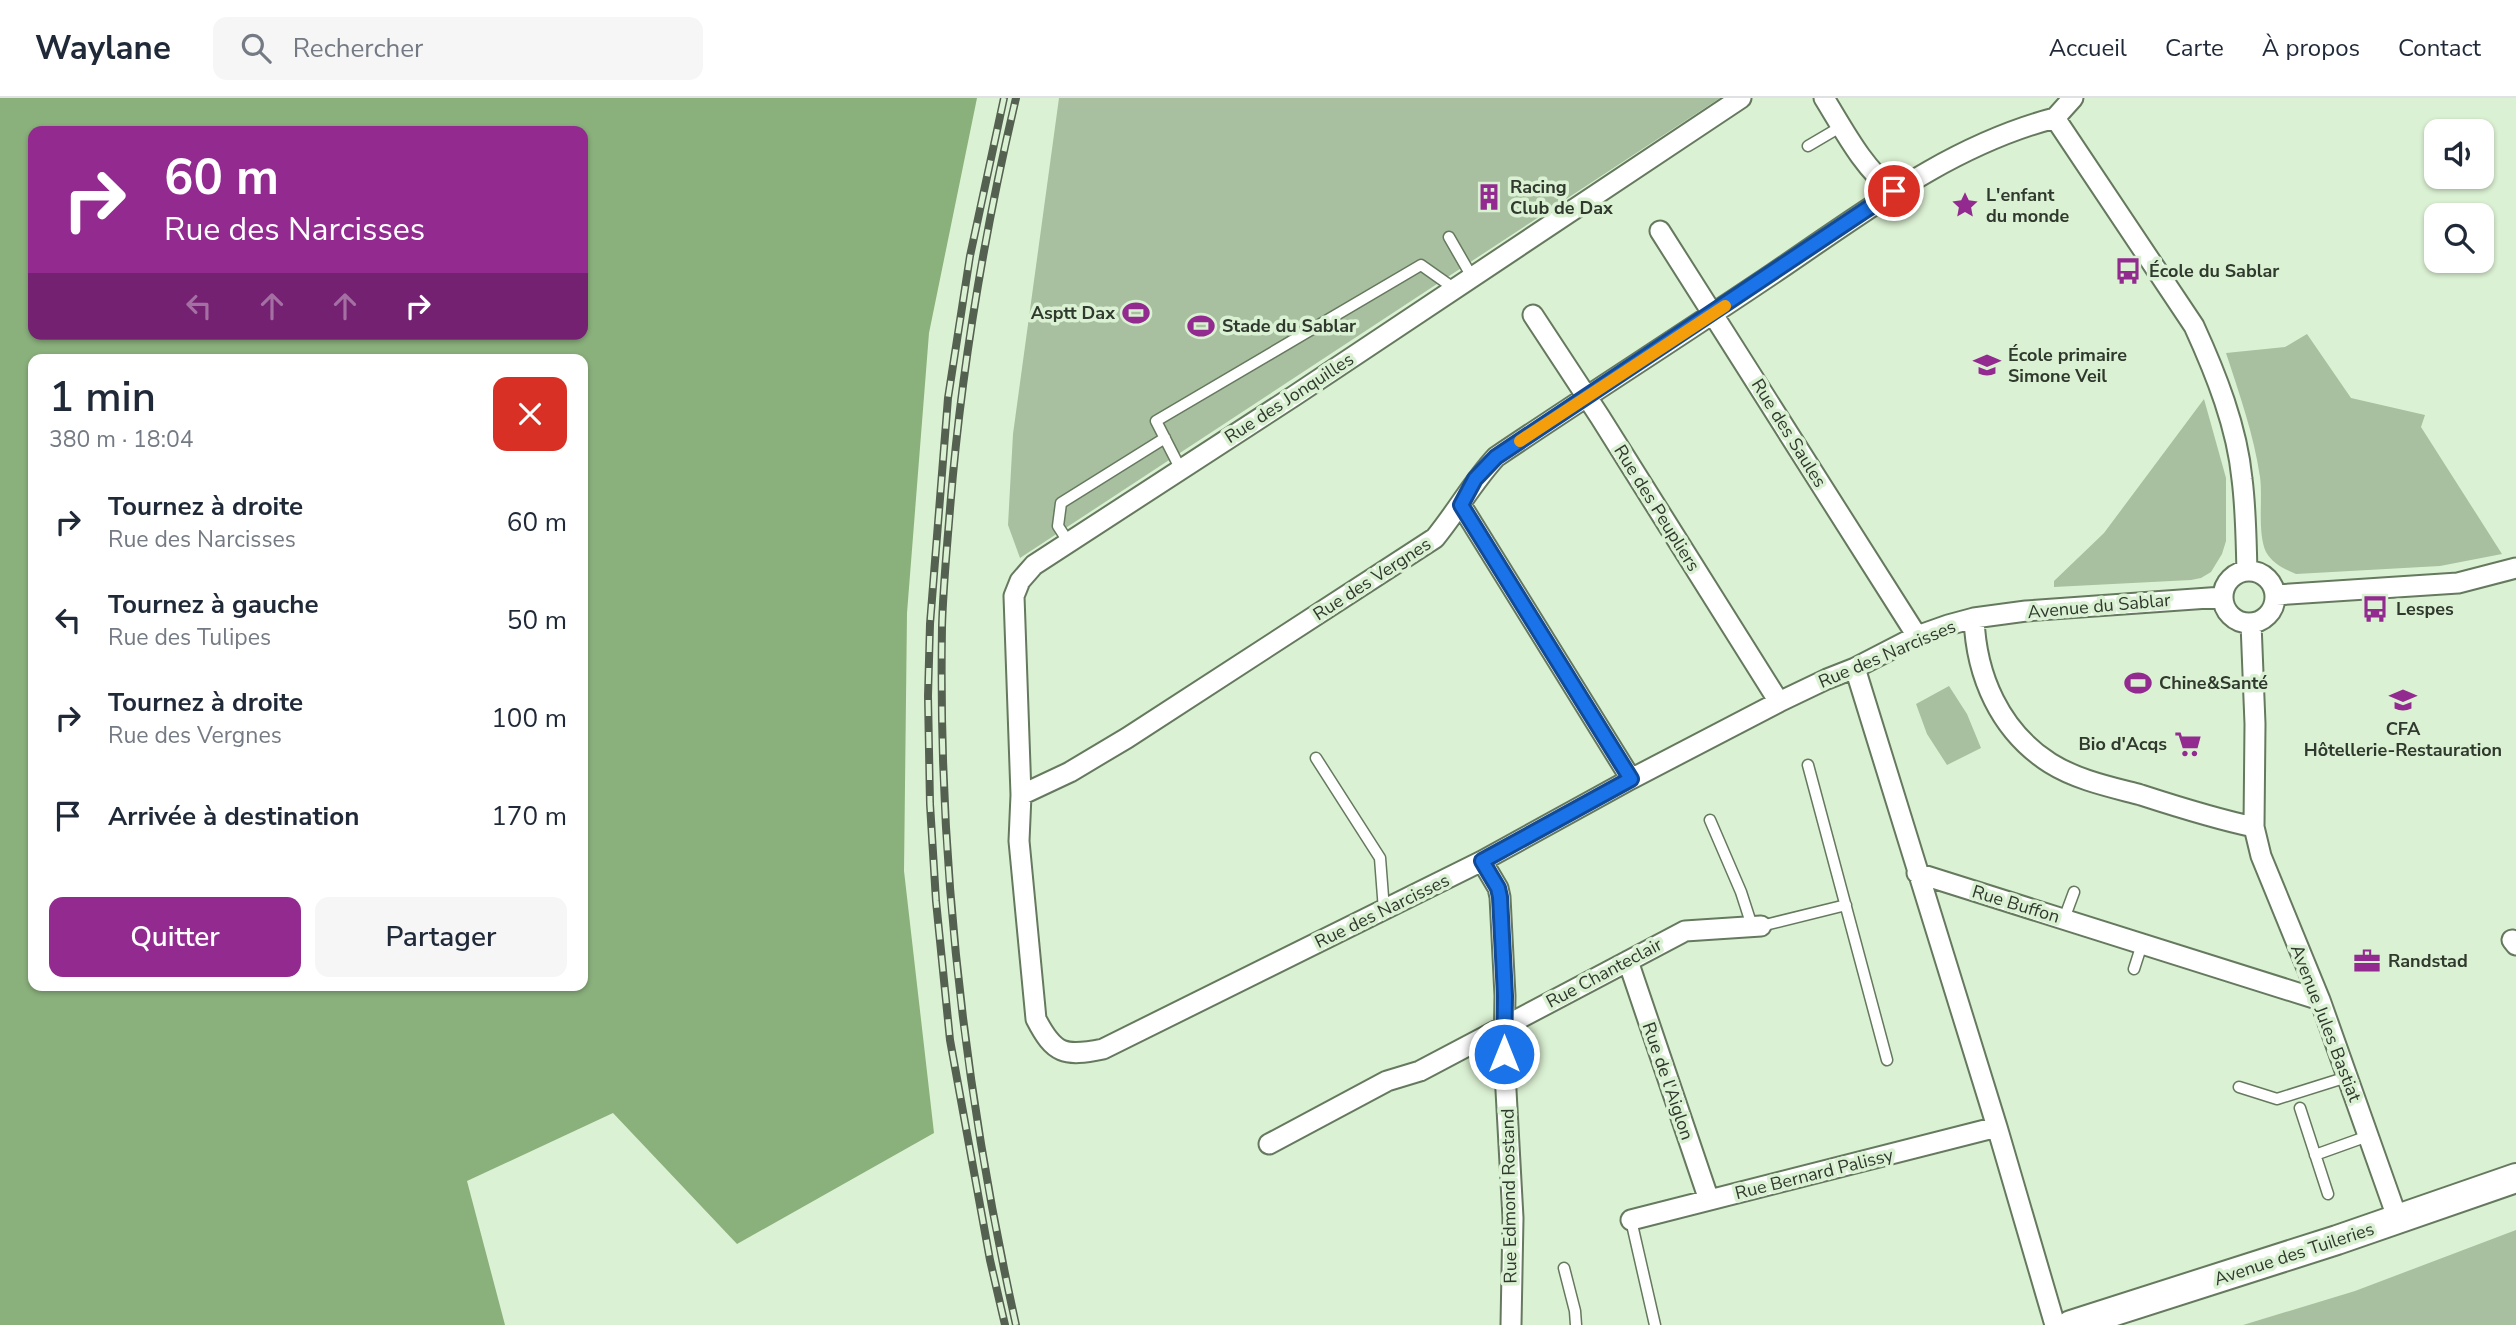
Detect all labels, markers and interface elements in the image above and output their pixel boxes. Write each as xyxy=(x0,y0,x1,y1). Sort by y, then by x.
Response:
search box xyxy=(213,17,703,80)
text: Waylane xyxy=(35,26,171,71)
icon: search xyxy=(237,29,275,67)
text: Rechercher xyxy=(293,31,423,66)
text: Accueil xyxy=(2049,32,2127,64)
text: Carte xyxy=(2165,32,2224,64)
text: À propos xyxy=(2262,32,2360,64)
text: Contact xyxy=(2398,32,2481,64)
map controls xyxy=(2424,119,2494,273)
button: sound xyxy=(2424,119,2494,189)
text: 60 m xyxy=(164,144,279,211)
icon: right xyxy=(49,154,140,245)
pin xyxy=(1864,161,1924,221)
icon: arrive xyxy=(1875,172,1913,210)
place label: Racing Club de Dax xyxy=(1510,175,1613,220)
building icon: Racing Club de Dax xyxy=(1474,182,1504,212)
place label: L'enfant du monde xyxy=(1986,183,2070,228)
place icon: L'enfant du monde xyxy=(1950,190,1980,220)
button: search xyxy=(2424,203,2494,273)
text: Rue des Narcisses xyxy=(164,208,425,251)
bus stop icon: École du Sablar xyxy=(2113,256,2143,286)
place label: École du Sablar xyxy=(2149,259,2279,283)
icon: left xyxy=(180,287,218,325)
icon: ahead xyxy=(253,287,291,325)
icon: ahead xyxy=(326,287,364,325)
icon: right xyxy=(399,287,437,325)
sports icon: Asptt Dax xyxy=(1121,298,1151,328)
place label: Asptt Dax xyxy=(1031,301,1115,325)
sports icon: Stade du Sablar xyxy=(1186,311,1216,341)
place label: Stade du Sablar xyxy=(1222,314,1356,338)
place label: École primaire Simone Veil xyxy=(2008,343,2127,388)
street label: Rue des Jonquilles xyxy=(1220,347,1358,449)
school or university icon: École primaire Simone Veil xyxy=(1972,350,2002,380)
text: 1 min xyxy=(49,369,156,426)
street label: Rue des Saules xyxy=(1746,374,1832,492)
button: close xyxy=(493,377,567,451)
text: 380 m · 18:04 xyxy=(49,424,194,455)
street label: Rue des Peupliers xyxy=(1608,440,1706,576)
text: Tournez à droite xyxy=(108,489,303,524)
icon: right xyxy=(49,503,87,541)
text: 60 m xyxy=(507,505,567,540)
text: Rue des Narcisses xyxy=(108,524,296,555)
street label: Rue des Vergnes xyxy=(1308,532,1436,626)
text: Tournez à gauche xyxy=(108,587,319,622)
street label: Avenue du Sablar xyxy=(2026,588,2172,624)
bus stop icon: Lespes xyxy=(2360,594,2390,624)
place label: Lespes xyxy=(2396,597,2454,621)
icon: left xyxy=(49,601,87,639)
text: 50 m xyxy=(507,603,567,638)
street label: Rue des Narcisses xyxy=(1815,614,1959,694)
text: Rue des Tulipes xyxy=(108,622,271,653)
sports icon: Chine&Santé xyxy=(2123,668,2153,698)
place label: Chine&Santé xyxy=(2159,671,2268,695)
text: Tournez à droite xyxy=(108,685,303,720)
school or university icon: CFA Hôtellerie-Restauration xyxy=(2388,685,2418,715)
icon: right xyxy=(49,699,87,737)
text: 100 m xyxy=(491,701,567,736)
place label: CFA Hôtellerie-Restauration xyxy=(2304,717,2502,762)
text: Rue des Vergnes xyxy=(108,720,282,751)
supermarket icon: Bio d'Acqs xyxy=(2173,729,2203,759)
place label: Bio d'Acqs xyxy=(2078,732,2167,756)
icon: arrive xyxy=(49,797,87,835)
text: Arrivée à destination xyxy=(108,799,359,834)
text: 170 m xyxy=(491,799,567,834)
street label: Rue des Narcisses xyxy=(1311,868,1453,954)
street label: Rue Buffon xyxy=(1969,879,2063,929)
button: Quitter xyxy=(49,897,301,977)
button: Partager xyxy=(315,897,567,977)
street label: Rue Chanteclair xyxy=(1542,932,1667,1014)
street label: Avenue Jules Bastiat xyxy=(2285,941,2367,1106)
office icon: Randstad xyxy=(2352,946,2382,976)
place label: Randstad xyxy=(2388,949,2468,973)
position arrow xyxy=(1467,1017,1541,1091)
street label: Rue de l'Aiglon xyxy=(1637,1019,1699,1143)
street label: Rue Edmond Rostand xyxy=(1495,1108,1523,1284)
street label: Rue Bernard Palissy xyxy=(1732,1143,1896,1205)
street label: Avenue des Tuileries xyxy=(2211,1217,2377,1291)

